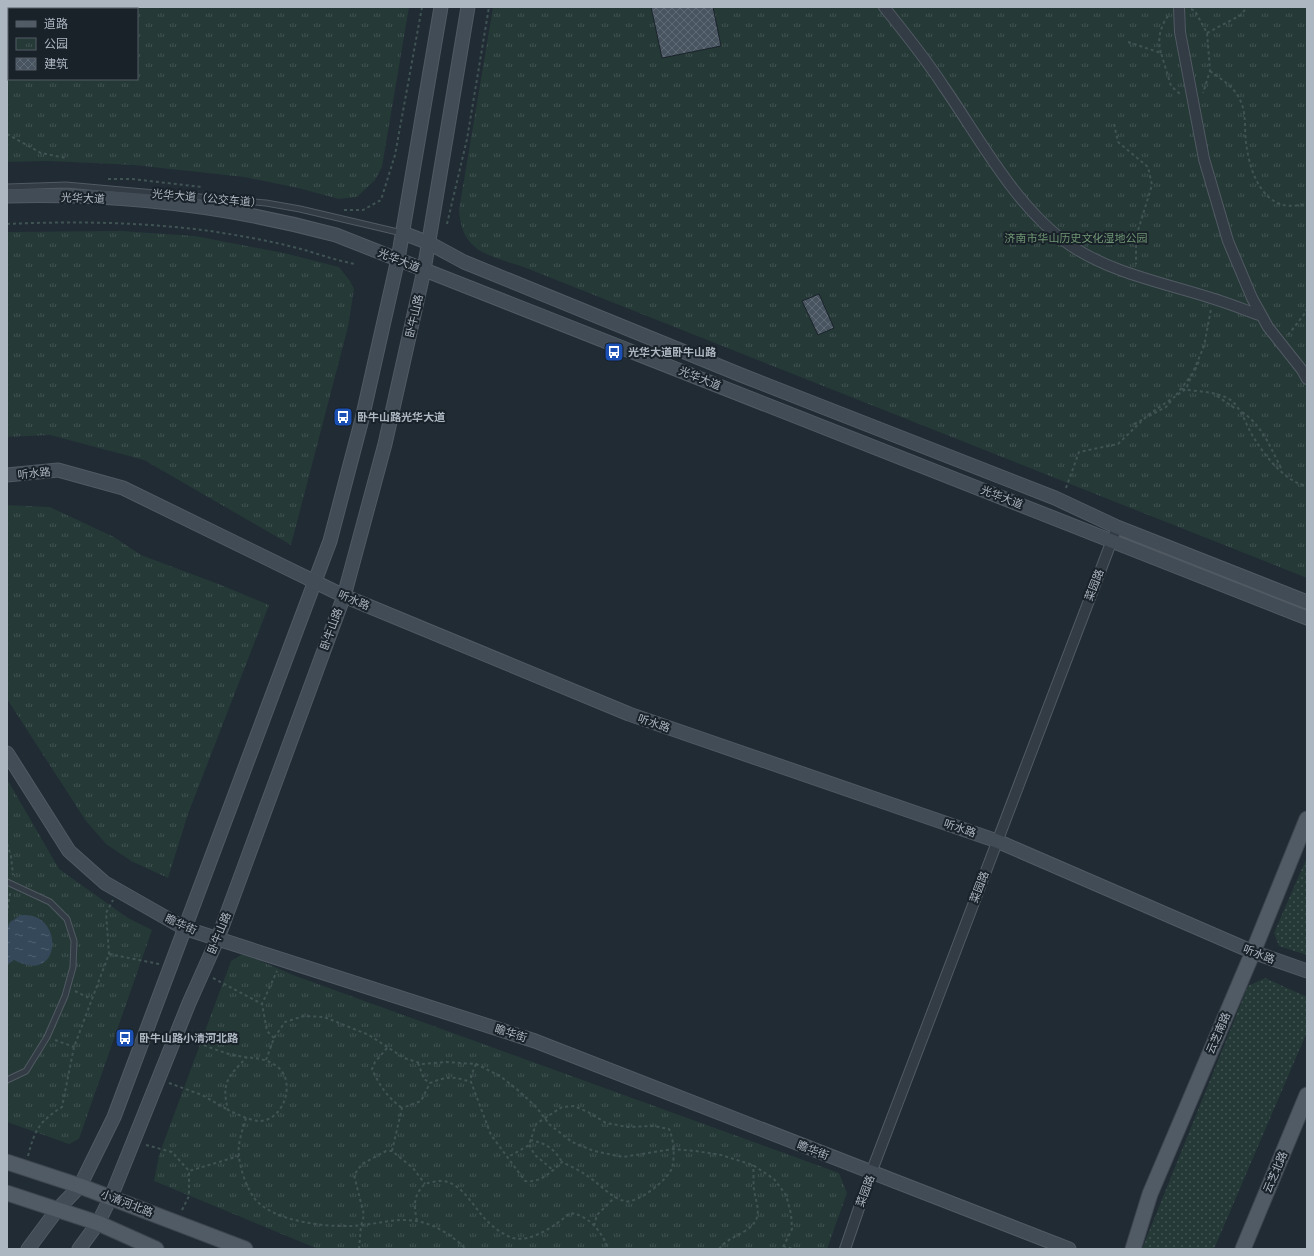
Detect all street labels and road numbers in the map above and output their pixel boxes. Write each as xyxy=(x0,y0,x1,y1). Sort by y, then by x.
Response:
street label: 光华大道（公交车道） xyxy=(152,187,262,210)
street label: 光华大道 xyxy=(61,191,105,206)
street label: 光华大道 xyxy=(376,246,422,275)
street label: 卧牛山路 xyxy=(403,293,426,339)
street label: 光华大道 xyxy=(677,364,723,393)
street label: 听水路 xyxy=(17,465,51,482)
street label: 光华大道 xyxy=(979,484,1025,511)
street label: 菜园路 xyxy=(1082,567,1106,603)
street label: 听水路 xyxy=(336,588,372,613)
street label: 卧牛山路 xyxy=(318,606,345,652)
street label: 听水路 xyxy=(636,712,672,735)
street label: 听水路 xyxy=(942,817,978,840)
street label: 菜园路 xyxy=(967,869,991,905)
street label: 卧牛山路 xyxy=(205,910,234,956)
street label: 瞻华街 xyxy=(163,912,199,937)
street label: 听水路 xyxy=(1241,942,1277,966)
street label: 云芝南路 xyxy=(1204,1010,1233,1056)
street label: 瞻华街 xyxy=(493,1022,529,1045)
street label: 瞻华街 xyxy=(795,1138,831,1162)
street label: 云芝北路 xyxy=(1261,1149,1290,1195)
street label: 菜园路 xyxy=(854,1173,877,1209)
street label: 小清河北路 xyxy=(99,1188,155,1219)

